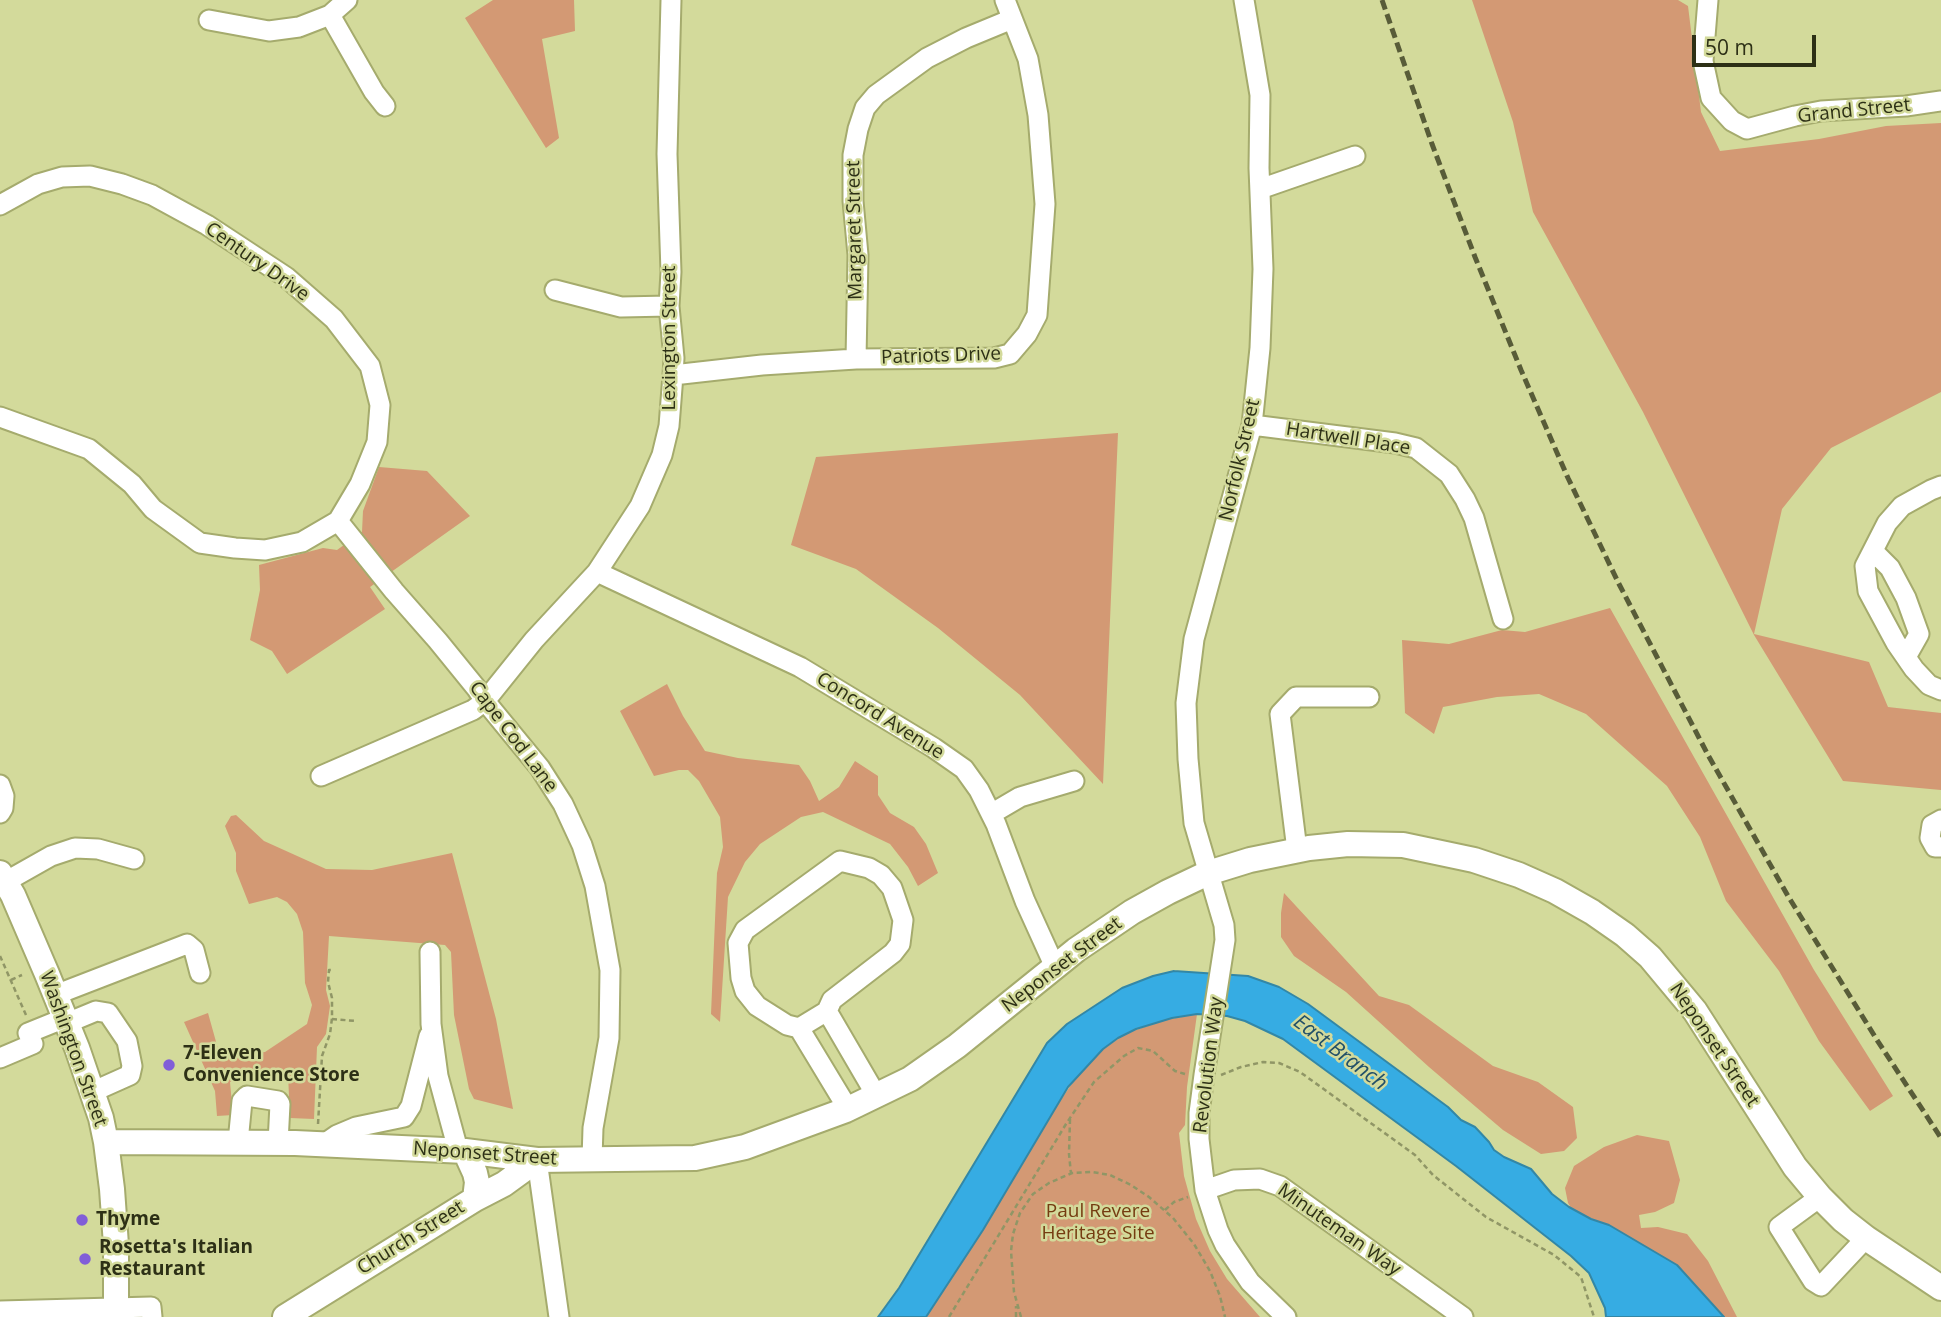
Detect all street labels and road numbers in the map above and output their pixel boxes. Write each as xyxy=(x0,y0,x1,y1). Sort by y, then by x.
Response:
street label: Grand Street xyxy=(1796,94,1912,128)
street label: Margaret Street xyxy=(842,160,868,300)
street label: Century Drive xyxy=(201,218,313,306)
street label: Lexington Street xyxy=(659,265,681,411)
street label: Patriots Drive xyxy=(881,343,1001,369)
street label: Norfolk Street xyxy=(1215,397,1265,523)
street label: Hartwell Place xyxy=(1284,418,1412,460)
street label: Concord Avenue xyxy=(812,668,948,764)
street label: Cape Cod Lane xyxy=(464,677,562,797)
street label: Neponset Street xyxy=(998,913,1126,1017)
street label: Washington Street xyxy=(34,968,112,1130)
street label: Neponset Street xyxy=(1664,979,1764,1111)
street label: Revolution Way xyxy=(1189,996,1229,1134)
street label: Neponset Street xyxy=(412,1138,558,1170)
street label: Minuteman Way xyxy=(1273,1179,1405,1281)
street label: Church Street xyxy=(353,1196,469,1280)

